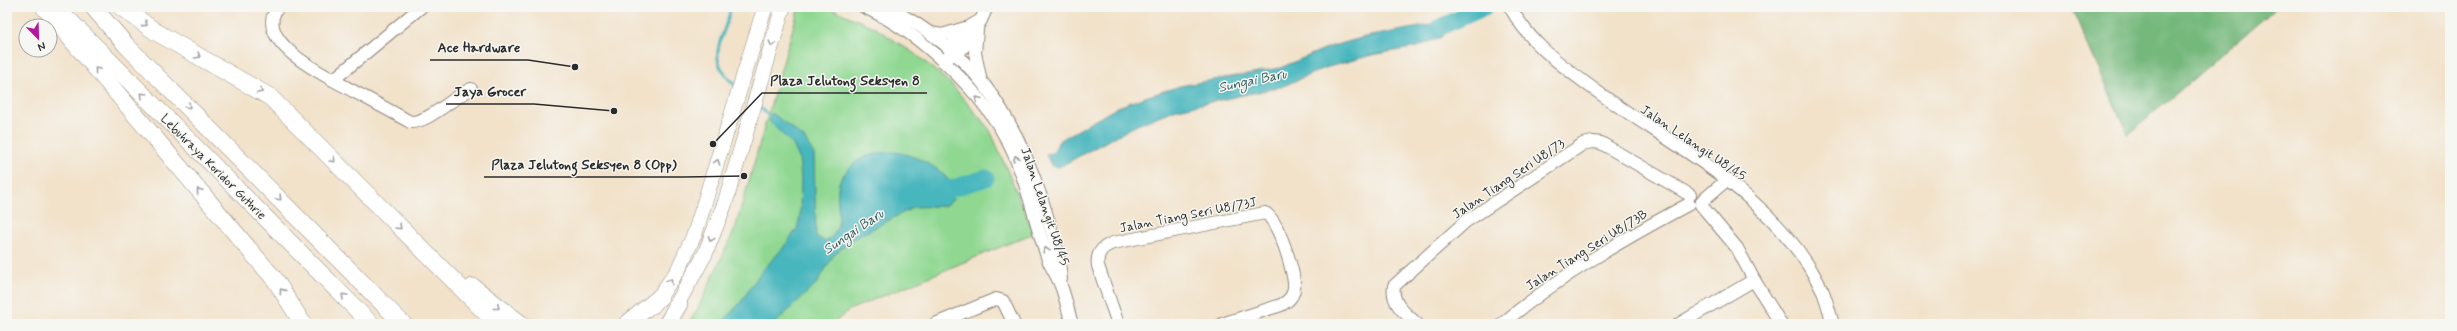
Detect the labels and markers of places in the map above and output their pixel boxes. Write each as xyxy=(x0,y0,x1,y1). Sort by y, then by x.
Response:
callout: Ace Hardware xyxy=(430,34,528,60)
callout: Plaza Jelutong Seksyen 8 xyxy=(762,67,927,93)
callout: Jaya Grocer xyxy=(446,78,534,104)
callout: Plaza Jelutong Seksyen 8 (Opp) xyxy=(484,151,684,177)

